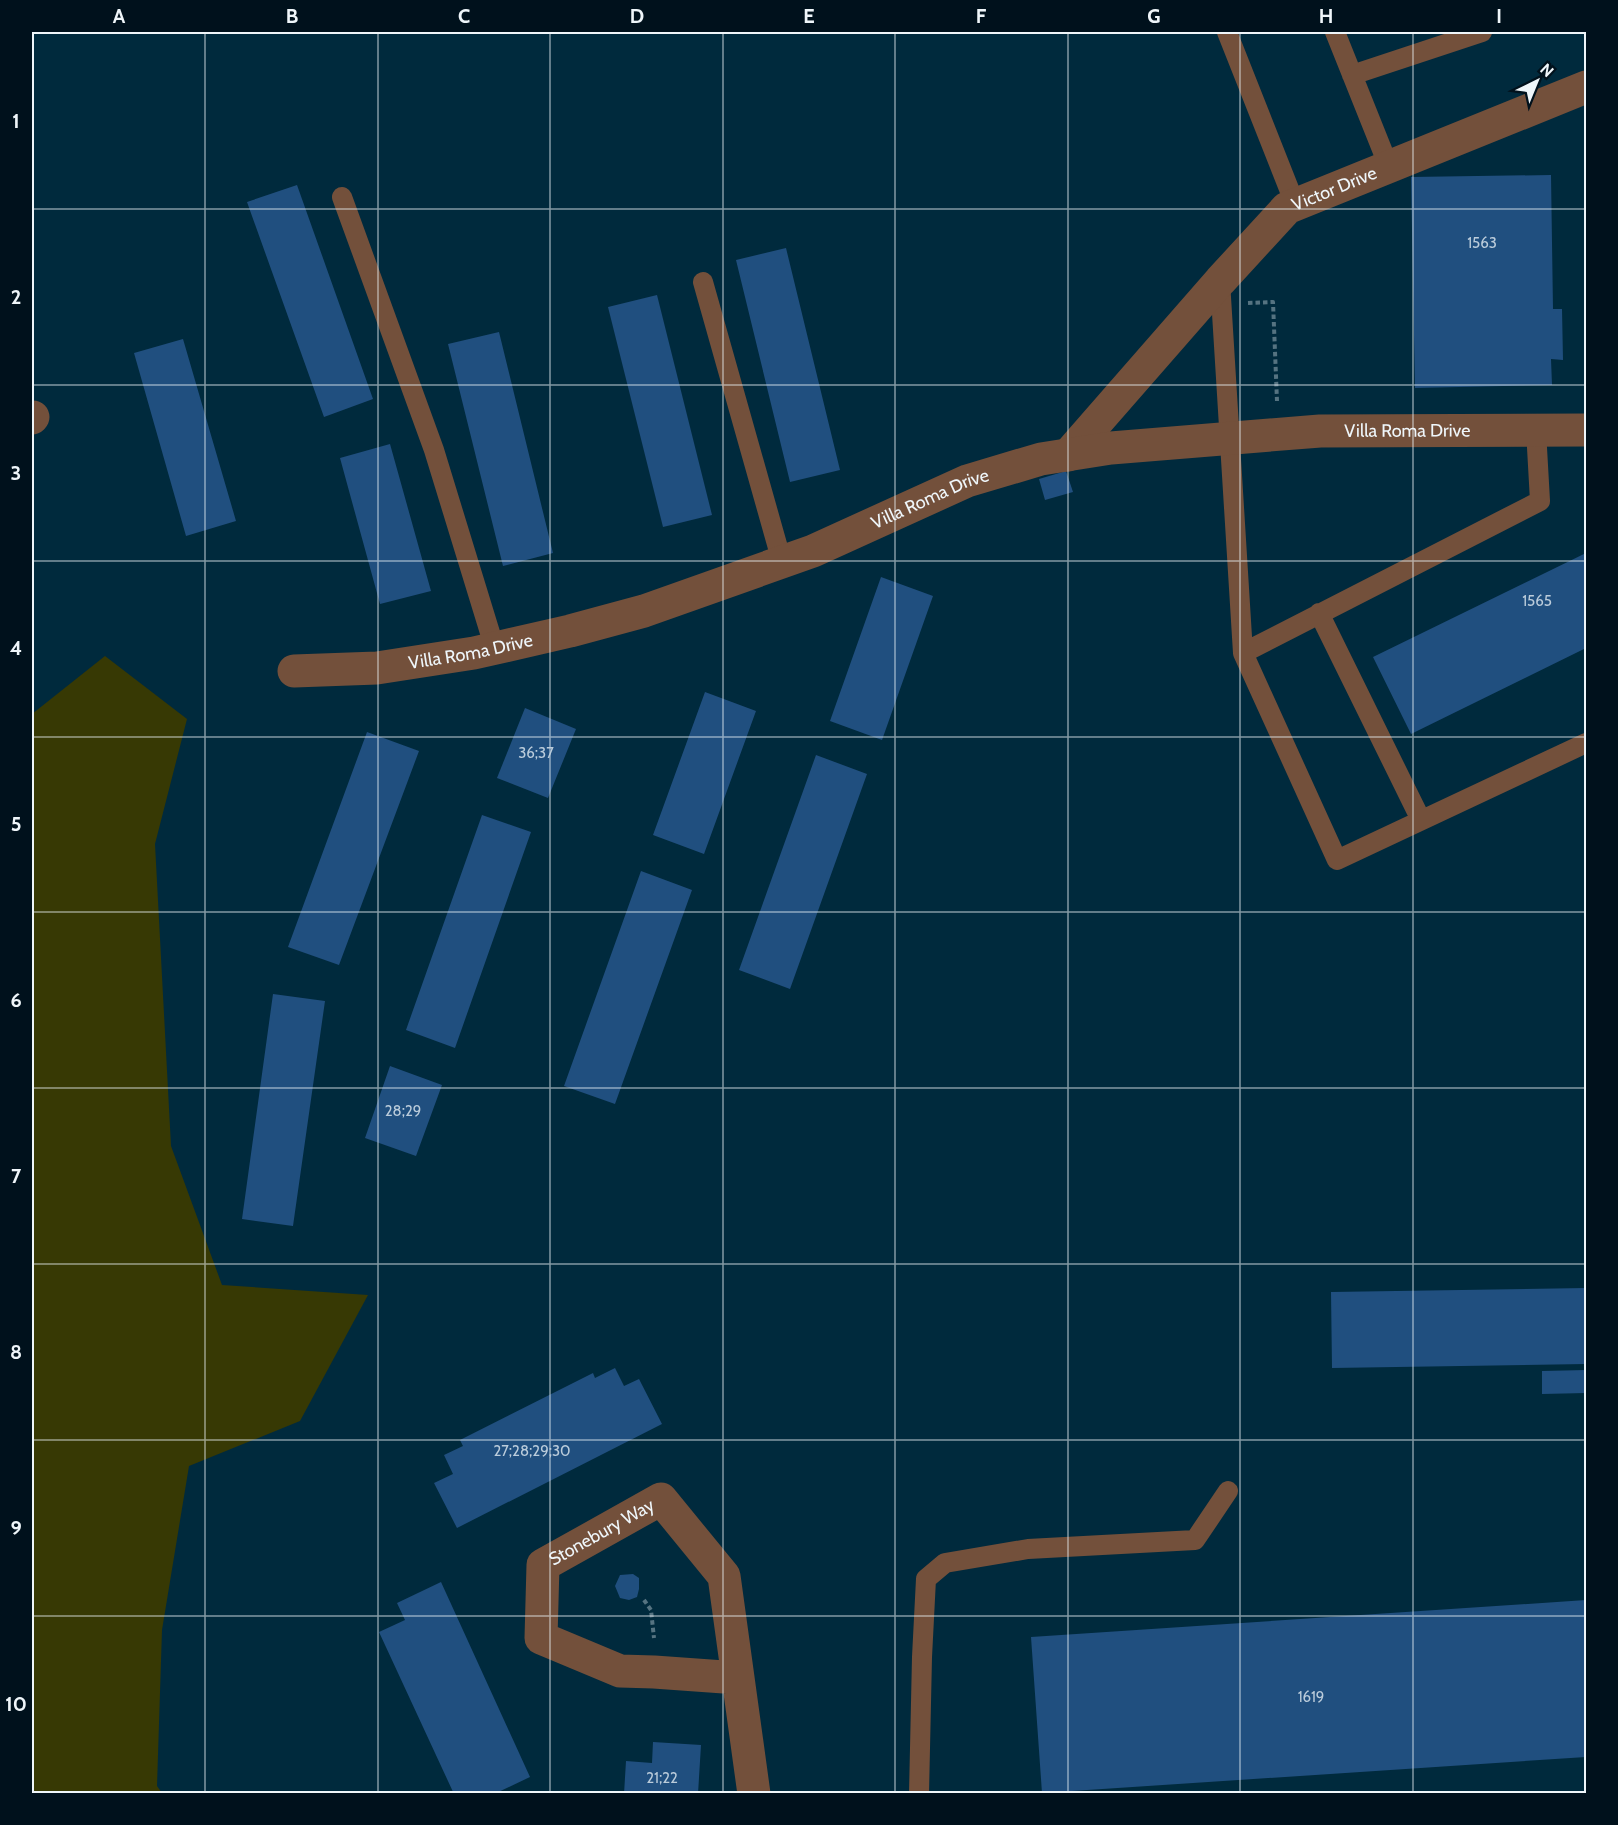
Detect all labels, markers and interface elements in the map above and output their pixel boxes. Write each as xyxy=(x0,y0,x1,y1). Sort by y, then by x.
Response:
text: A xyxy=(113,4,126,28)
text: B xyxy=(286,4,298,28)
text: C xyxy=(458,4,470,28)
text: D xyxy=(630,4,644,28)
text: E xyxy=(803,4,815,28)
text: F xyxy=(976,4,987,28)
text: G xyxy=(1147,4,1161,28)
text: H xyxy=(1319,4,1333,28)
text: I xyxy=(1496,4,1502,28)
north arrow xyxy=(1507,51,1567,111)
text: N xyxy=(1536,60,1558,81)
text: 1 xyxy=(12,109,20,133)
street label: Victor Drive xyxy=(1288,162,1380,216)
house number: 1563 xyxy=(1467,234,1497,252)
text: 2 xyxy=(11,285,21,309)
street label: Villa Roma Drive xyxy=(1344,419,1471,442)
text: 3 xyxy=(11,461,21,485)
street label: Villa Roma Drive xyxy=(868,464,991,534)
house number: 1565 xyxy=(1522,592,1552,610)
street label: Villa Roma Drive xyxy=(407,629,535,674)
text: 4 xyxy=(10,636,22,660)
house number: 36;37 xyxy=(518,744,554,762)
text: 5 xyxy=(11,812,21,836)
text: 6 xyxy=(10,988,22,1012)
house number: 28;29 xyxy=(385,1102,421,1120)
text: 7 xyxy=(11,1164,22,1188)
text: 8 xyxy=(10,1340,22,1364)
house number: 27;28;29;30 xyxy=(493,1442,571,1460)
street label: Stonebury Way xyxy=(545,1494,658,1570)
text: 9 xyxy=(10,1516,22,1540)
house number: 1619 xyxy=(1298,1688,1324,1706)
text: 10 xyxy=(5,1692,27,1716)
house number: 21;22 xyxy=(646,1769,678,1787)

